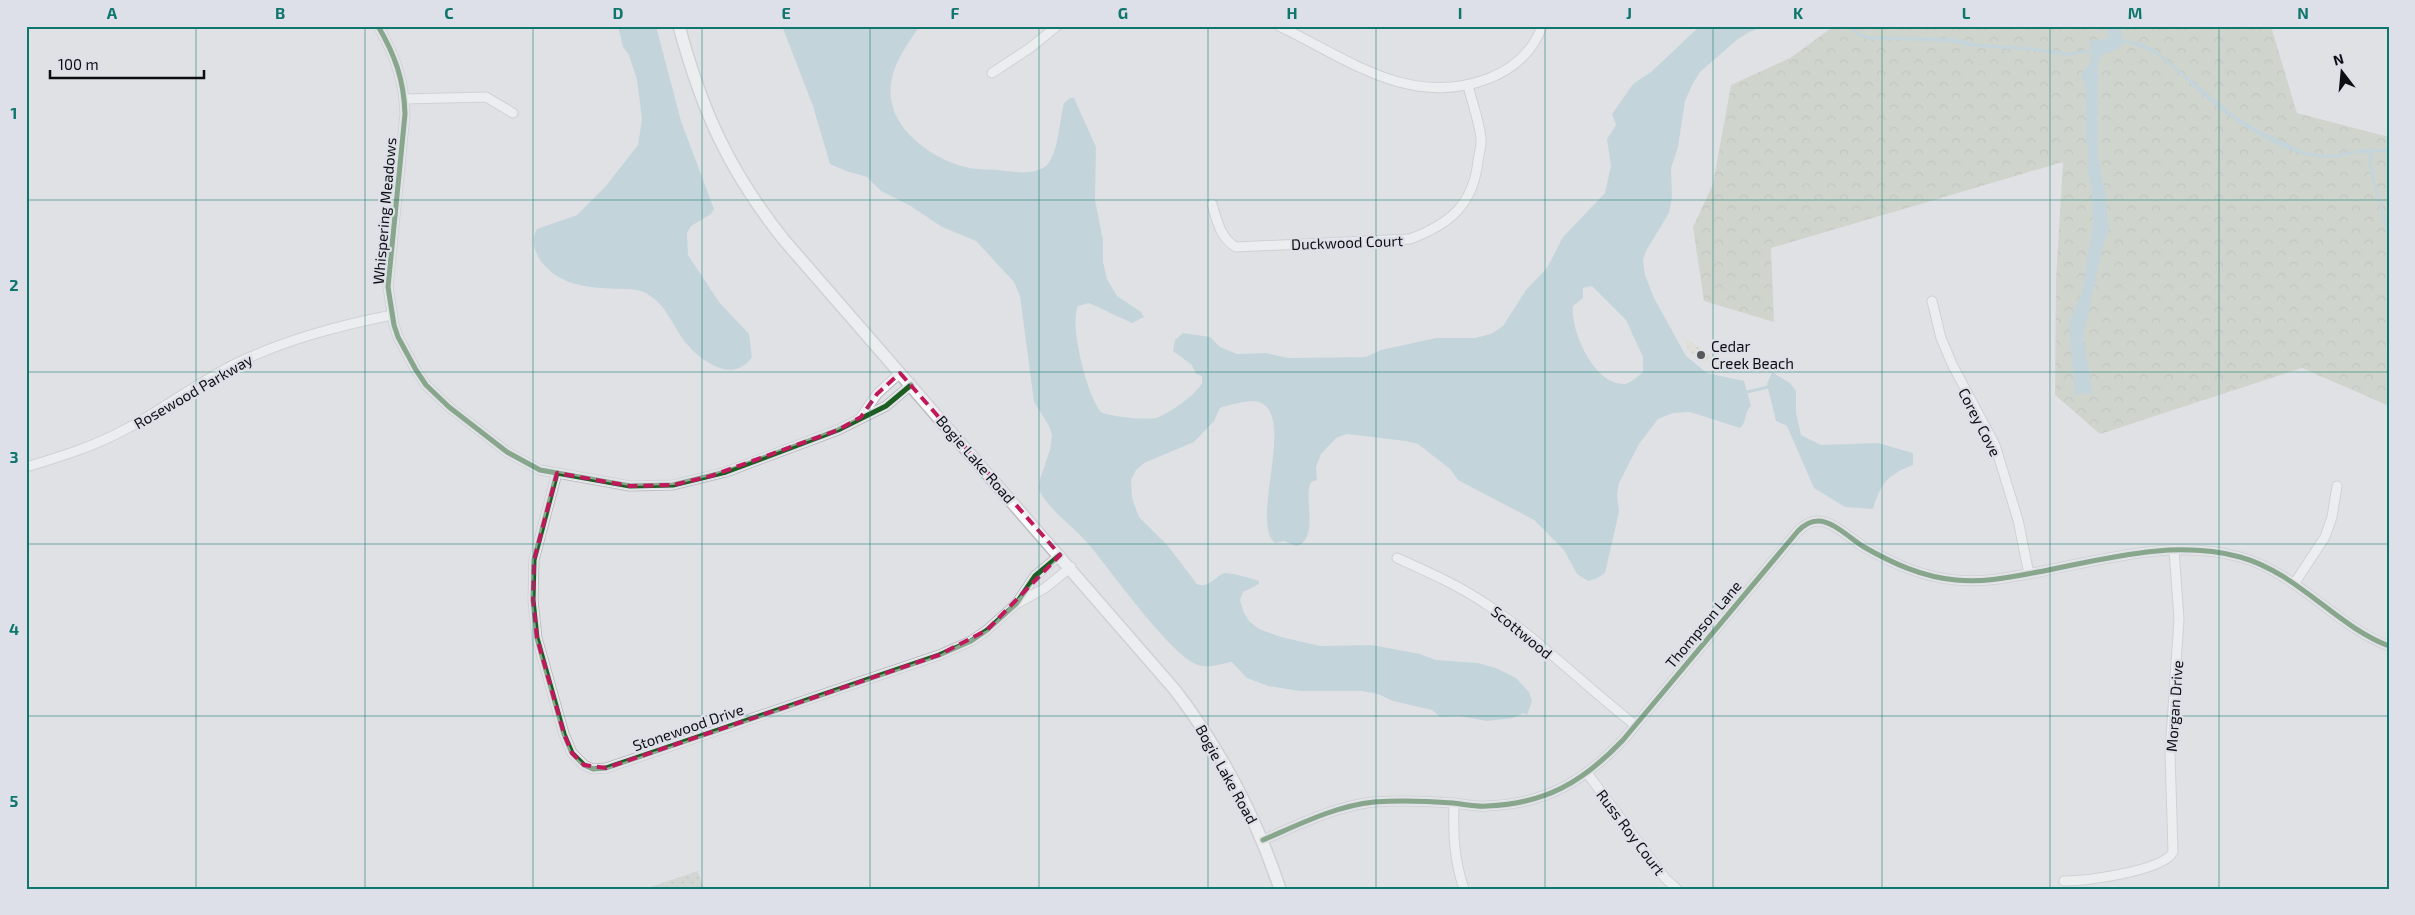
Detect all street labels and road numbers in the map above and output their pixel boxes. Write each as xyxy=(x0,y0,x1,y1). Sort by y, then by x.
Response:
street label: Whispering Meadows xyxy=(369,137,399,285)
street label: Duckwood Court xyxy=(1291,231,1404,253)
street label: Rosewood Parkway xyxy=(131,350,256,432)
street label: Corey Cove xyxy=(1955,385,2005,459)
street label: Bogie Lake Road xyxy=(933,411,1019,507)
street label: Thompson Lane xyxy=(1661,577,1745,671)
street label: Scottwood xyxy=(1488,602,1556,662)
street label: Morgan Drive xyxy=(2162,660,2186,752)
street label: Stonewood Drive xyxy=(630,700,746,754)
street label: Bogie Lake Road xyxy=(1192,721,1262,827)
street label: Russ Roy Court xyxy=(1593,786,1669,879)

